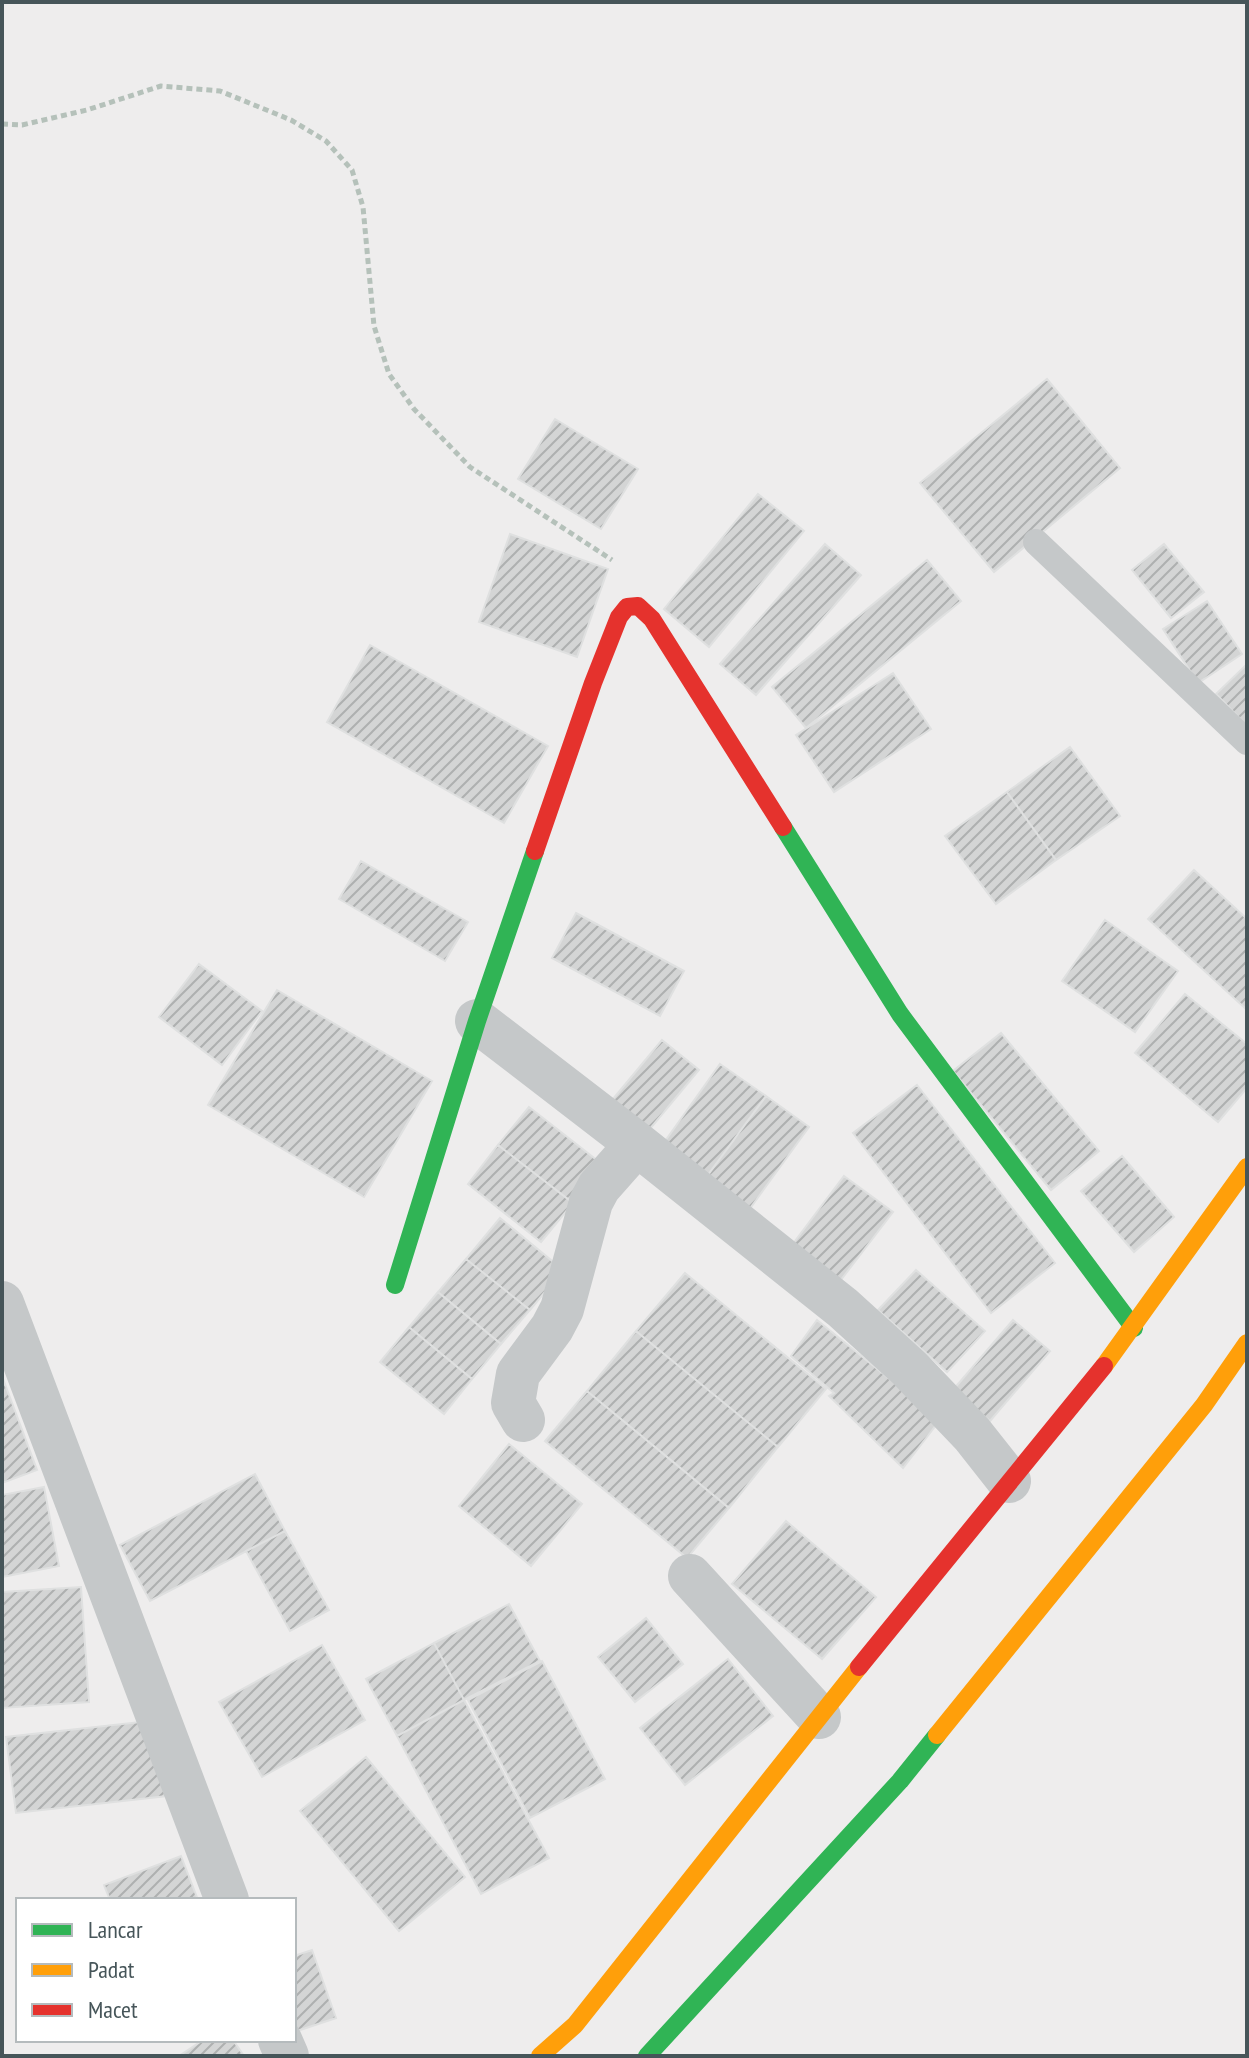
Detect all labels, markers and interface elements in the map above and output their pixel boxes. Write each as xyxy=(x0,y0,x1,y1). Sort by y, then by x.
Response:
legend xyxy=(16,1898,296,2042)
text: Lancar xyxy=(88,1914,143,1945)
text: Padat xyxy=(88,1954,135,1985)
text: Macet xyxy=(88,1994,138,2025)

